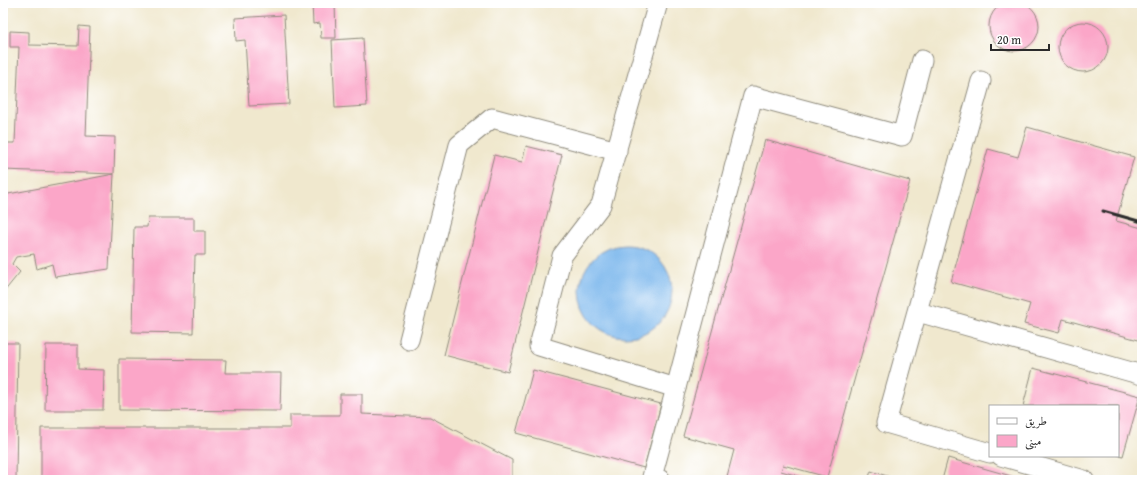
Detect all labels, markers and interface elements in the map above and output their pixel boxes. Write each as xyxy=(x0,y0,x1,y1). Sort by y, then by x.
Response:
scale bar xyxy=(991,26,1049,52)
text: 20 m xyxy=(997,31,1021,48)
legend xyxy=(989,405,1119,457)
text: طريق xyxy=(1025,412,1047,429)
text: مبنى xyxy=(1025,432,1041,450)

